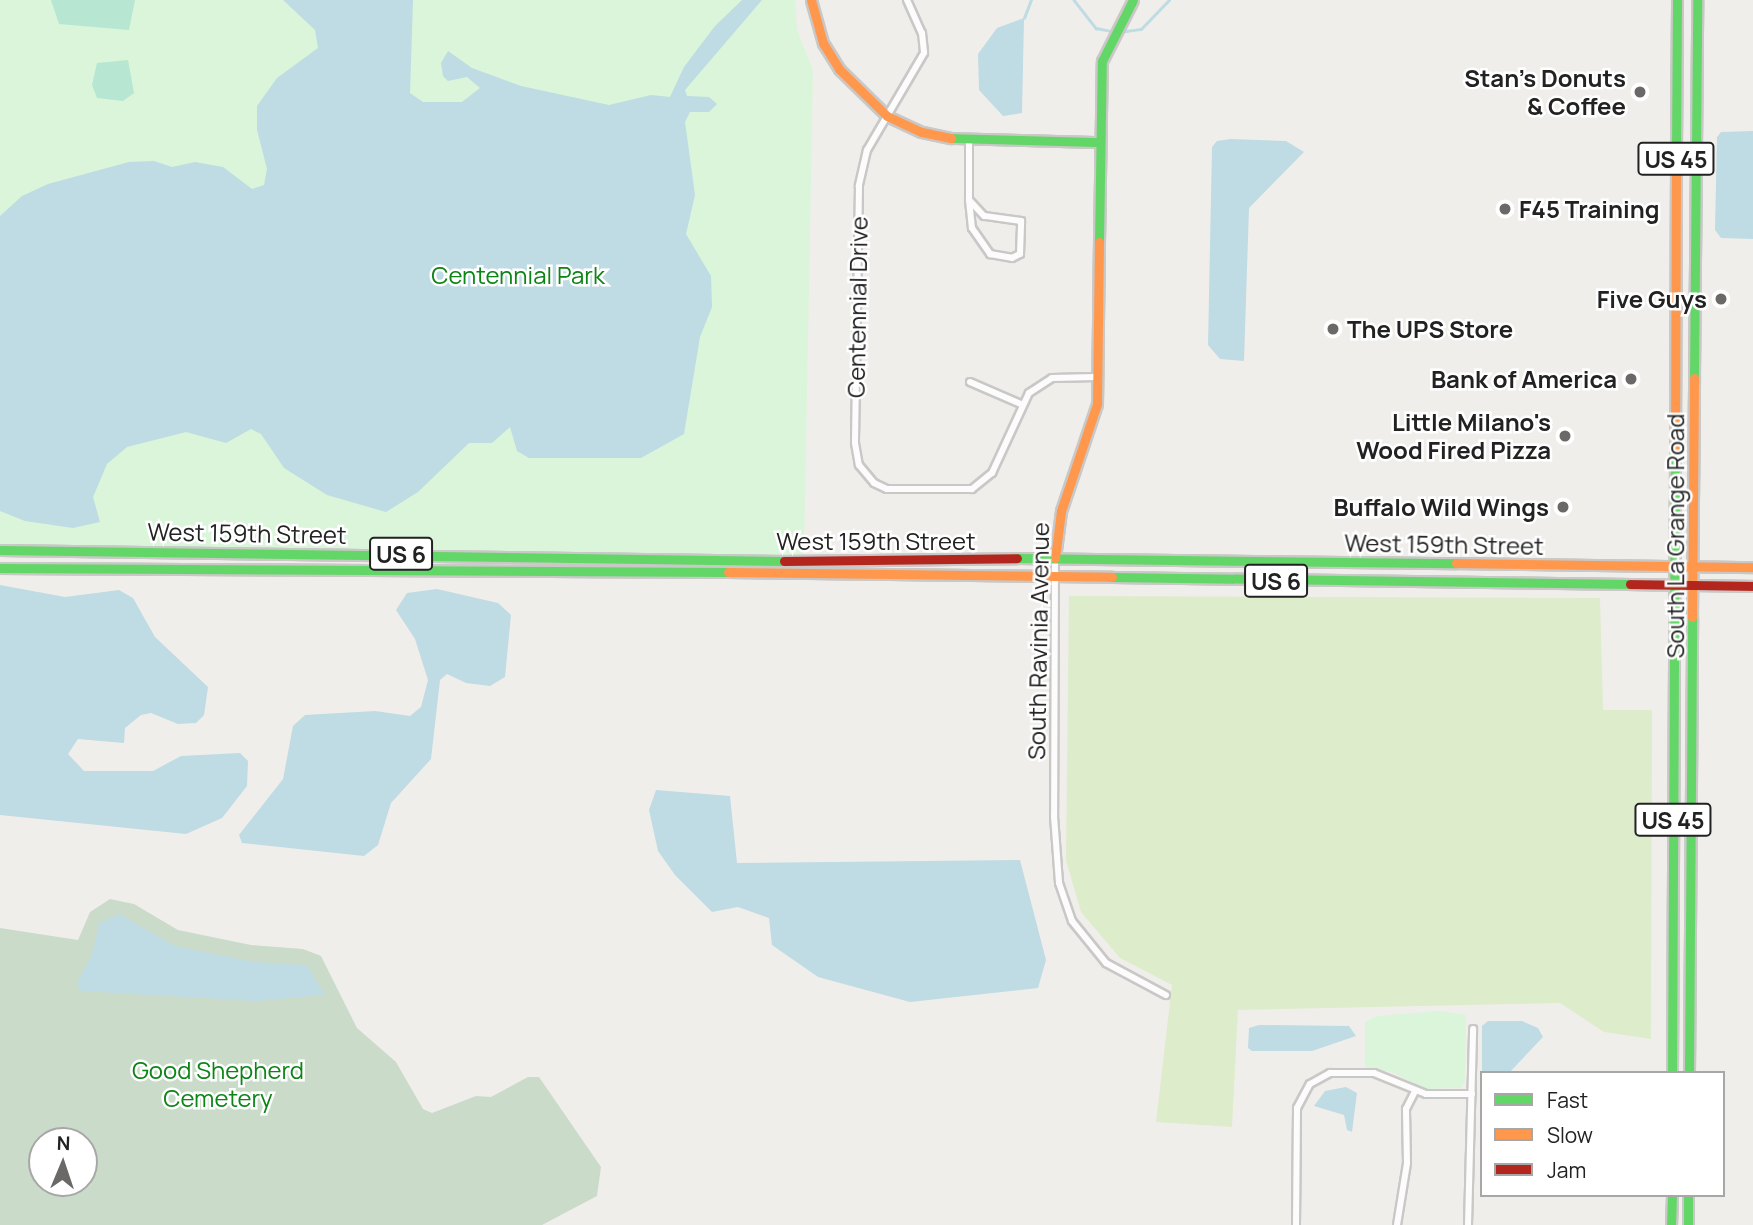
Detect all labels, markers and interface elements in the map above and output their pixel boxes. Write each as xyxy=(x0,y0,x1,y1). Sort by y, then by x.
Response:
place label: Stan's Donuts & Coffee xyxy=(1465,64,1626,120)
marker: Stan's Donuts & Coffee xyxy=(1632,84,1648,100)
road number: US 45 xyxy=(1636,140,1716,178)
place label: F45 Training xyxy=(1519,195,1660,223)
marker: F45 Training xyxy=(1497,201,1513,217)
street label: Centennial Drive xyxy=(841,216,873,398)
park label: Centennial Park xyxy=(431,261,605,289)
place label: Five Guys xyxy=(1597,285,1707,313)
marker: Five Guys xyxy=(1713,291,1729,307)
place label: The UPS Store xyxy=(1347,315,1513,343)
marker: The UPS Store xyxy=(1325,321,1341,337)
place label: Bank of America xyxy=(1431,365,1617,393)
marker: Bank of America xyxy=(1623,371,1639,387)
place label: Little Milano's Wood Fired Pizza xyxy=(1356,408,1551,464)
street label: South La Grange Road xyxy=(1661,414,1689,658)
marker: Little Milano's Wood Fired Pizza xyxy=(1557,428,1573,444)
place label: Buffalo Wild Wings xyxy=(1333,493,1549,521)
marker: Buffalo Wild Wings xyxy=(1555,499,1571,515)
street label: West 159th Street xyxy=(147,517,347,549)
street label: South Ravinia Avenue xyxy=(1022,522,1054,760)
street label: West 159th Street xyxy=(776,527,976,555)
street label: West 159th Street xyxy=(1344,528,1544,560)
road number: US 6 xyxy=(368,534,434,574)
road number: US 6 xyxy=(1243,562,1309,600)
road number: US 45 xyxy=(1633,800,1713,840)
park label: Good Shepherd Cemetery xyxy=(132,1056,304,1112)
legend xyxy=(1480,1071,1725,1197)
text: Fast xyxy=(1547,1086,1588,1114)
text: Slow xyxy=(1547,1121,1593,1149)
north arrow xyxy=(28,1127,98,1197)
text: N xyxy=(56,1130,71,1156)
text: Jam xyxy=(1547,1156,1586,1184)

